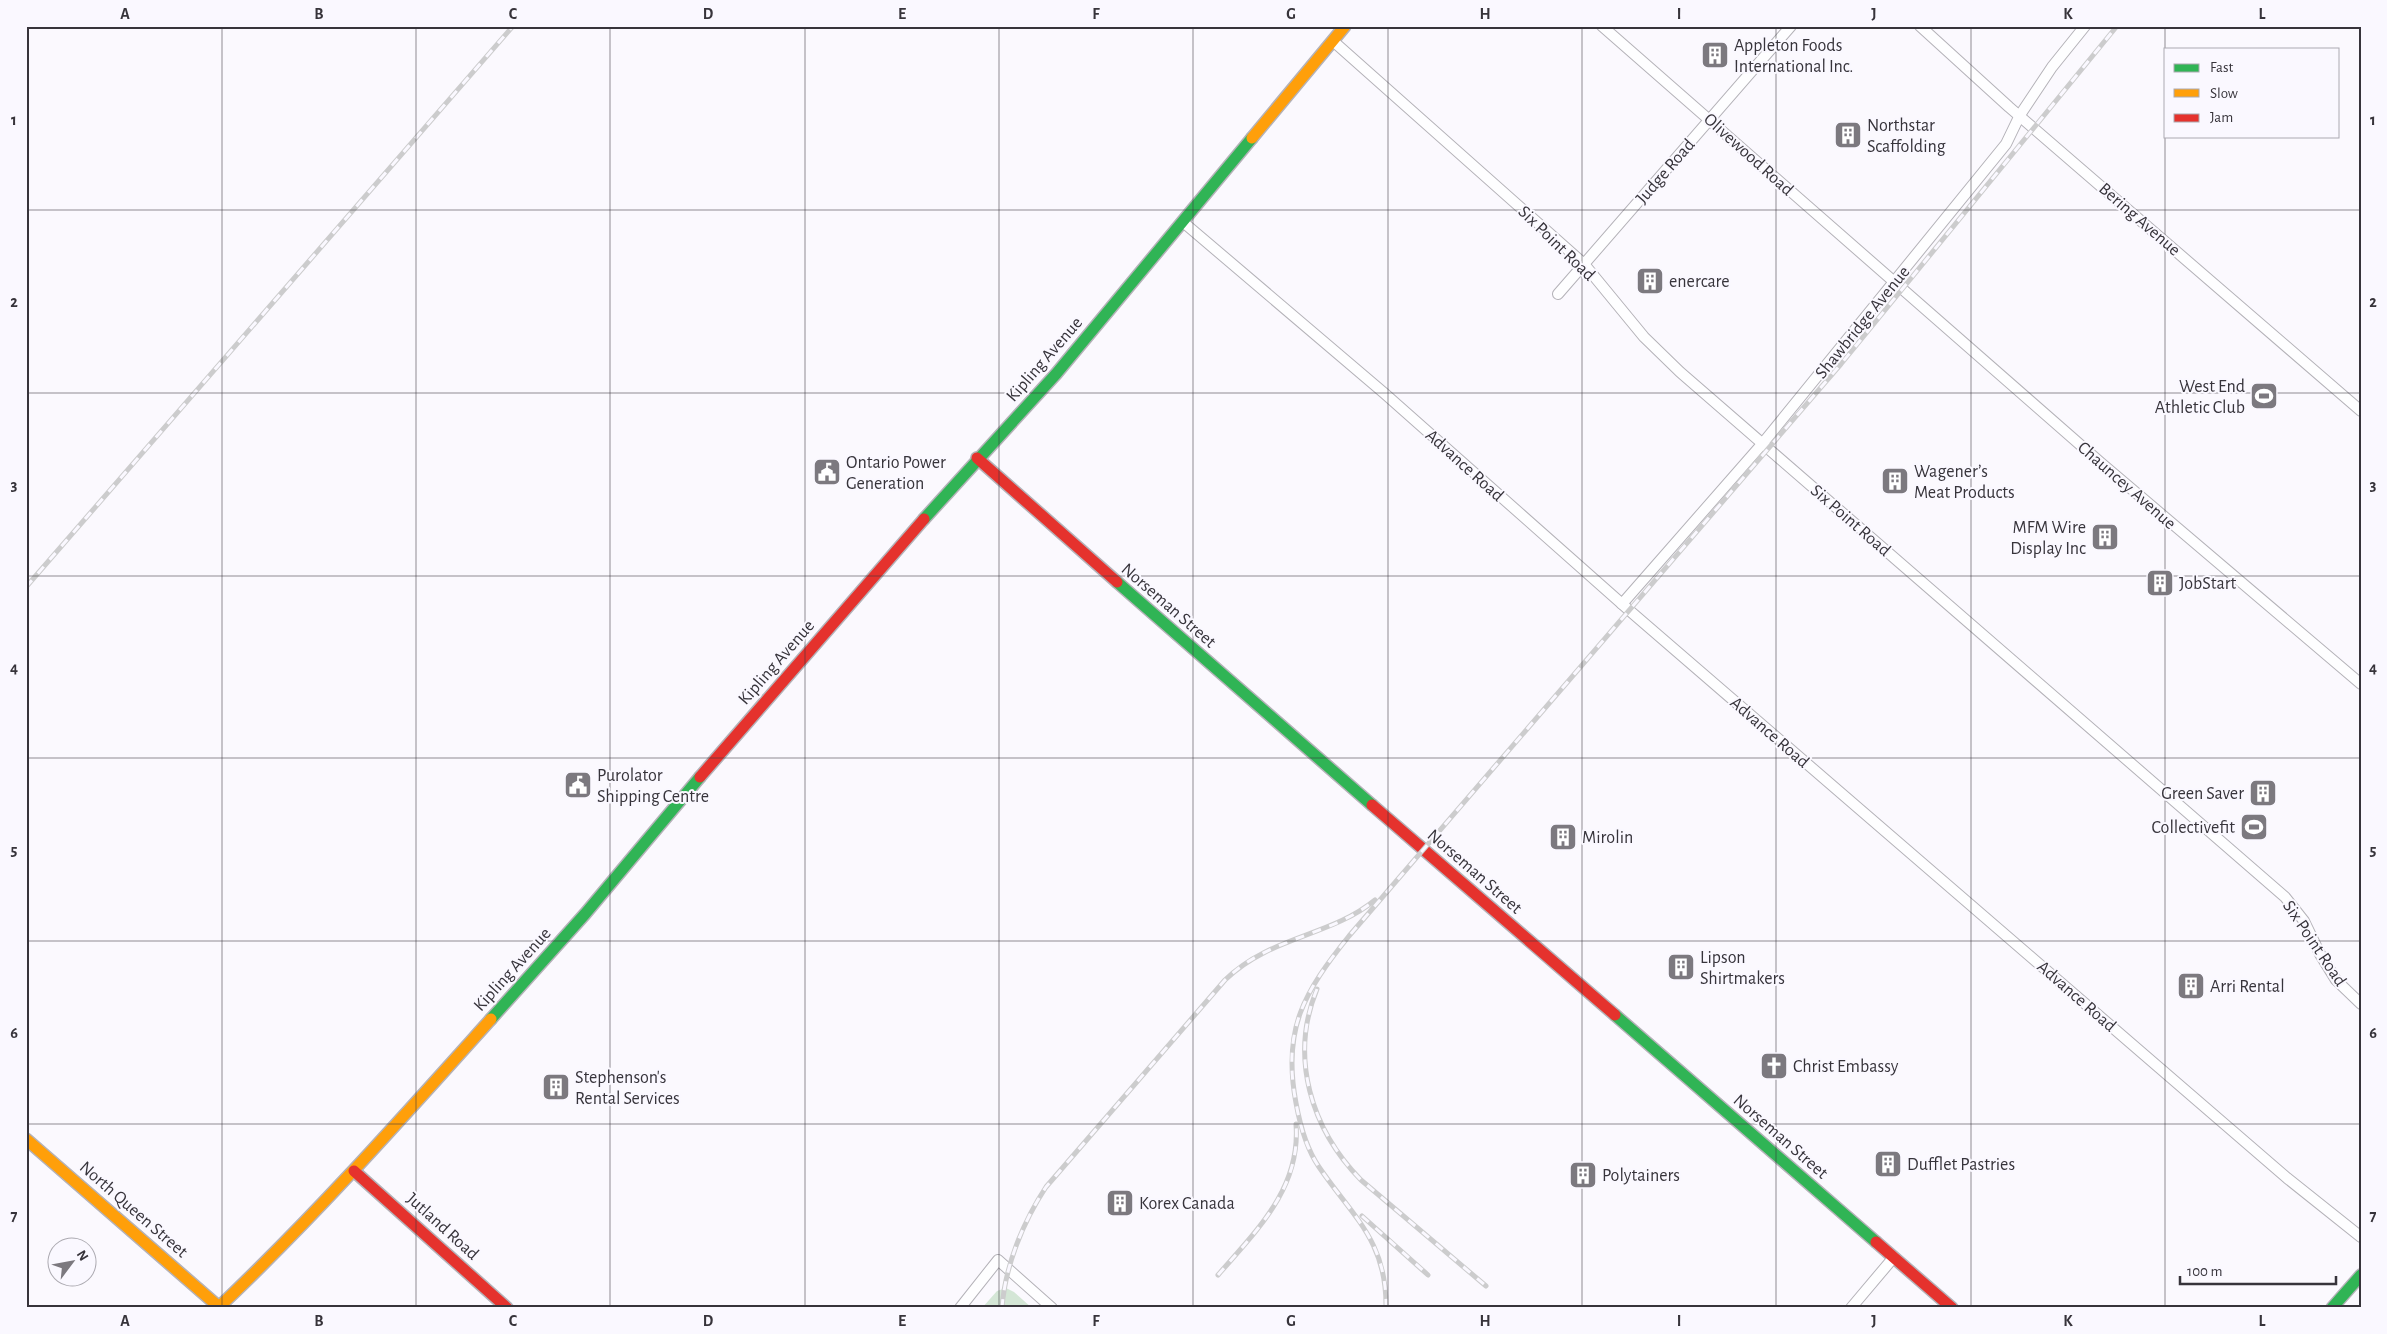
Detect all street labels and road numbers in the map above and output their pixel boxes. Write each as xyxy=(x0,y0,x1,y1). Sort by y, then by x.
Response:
street label: Olivewood Road xyxy=(1700,110,1797,199)
street label: Judge Road xyxy=(1633,136,1699,208)
street label: Bering Avenue xyxy=(2095,180,2184,260)
street label: Six Point Road xyxy=(1514,203,1598,285)
street label: Shawbridge Avenue xyxy=(1812,263,1913,382)
street label: Kipling Avenue xyxy=(1003,314,1086,405)
street label: Advance Road xyxy=(1422,426,1507,505)
street label: Chauncey Avenue xyxy=(2074,438,2179,533)
street label: Six Point Road xyxy=(1807,481,1894,560)
street label: Norseman Street xyxy=(1118,560,1219,652)
street label: Kipling Avenue xyxy=(735,617,818,708)
street label: Advance Road xyxy=(1726,694,1812,772)
street label: Norseman Street xyxy=(1424,826,1525,918)
street label: Six Point Road xyxy=(2279,897,2349,990)
street label: Kipling Avenue xyxy=(471,924,555,1015)
street label: Advance Road xyxy=(2033,958,2119,1036)
street label: Norseman Street xyxy=(1730,1091,1831,1183)
street label: North Queen Street xyxy=(75,1156,193,1262)
street label: Jutland Road xyxy=(403,1190,482,1264)

